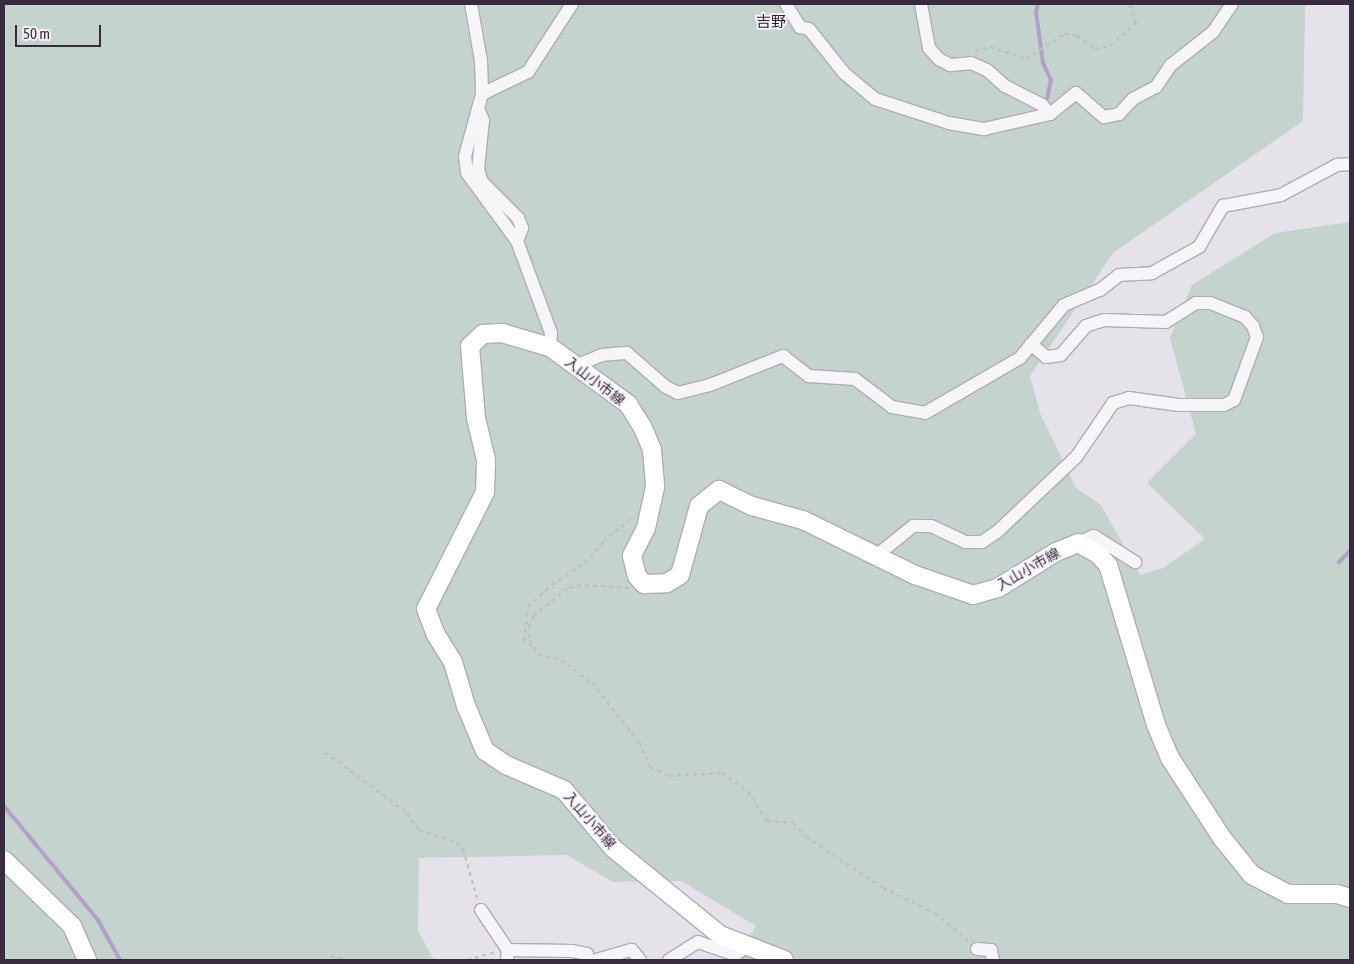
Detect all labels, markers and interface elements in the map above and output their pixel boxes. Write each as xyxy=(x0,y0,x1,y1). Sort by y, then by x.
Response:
district label: 吉野 xyxy=(756,13,786,31)
scale bar xyxy=(18,15,104,47)
text: 50 m xyxy=(23,25,50,42)
street label: 入山小市線 xyxy=(562,353,628,409)
street label: 入山小市線 xyxy=(993,544,1063,594)
street label: 入山小市線 xyxy=(561,788,619,852)

